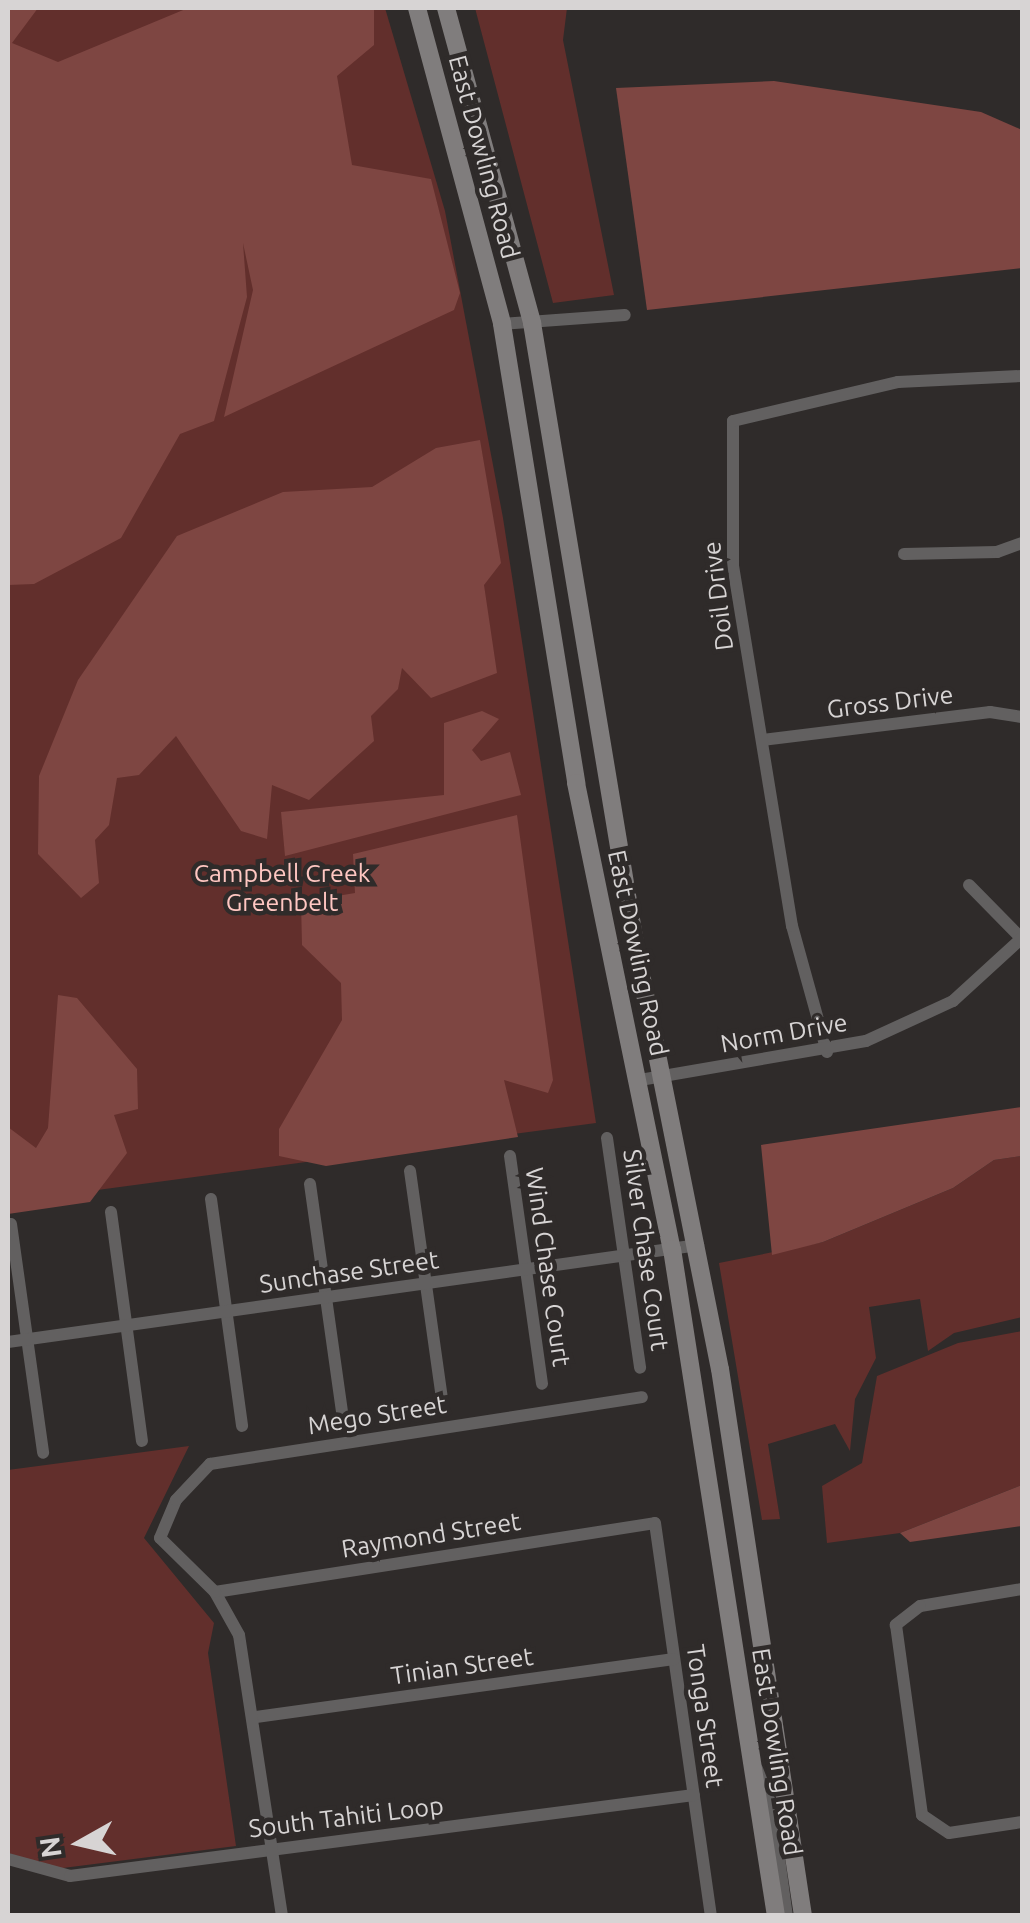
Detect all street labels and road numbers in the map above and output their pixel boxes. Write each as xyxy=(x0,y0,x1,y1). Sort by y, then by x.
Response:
street label: East Dowling Road xyxy=(442,52,526,262)
street label: Doil Drive xyxy=(696,540,740,652)
street label: Gross Drive xyxy=(825,679,955,725)
street label: East Dowling Road xyxy=(602,847,674,1059)
street label: Norm Drive xyxy=(718,1007,850,1059)
street label: Silver Chase Court xyxy=(617,1147,675,1353)
street label: Wind Chase Court xyxy=(519,1166,577,1368)
street label: Sunchase Street xyxy=(258,1245,440,1299)
street label: Mego Street xyxy=(305,1389,449,1441)
street label: Raymond Street xyxy=(339,1506,523,1564)
street label: Tinian Street xyxy=(389,1641,535,1691)
street label: Tonga Street xyxy=(680,1642,730,1790)
street label: East Dowling Road xyxy=(746,1646,808,1858)
street label: South Tahiti Loop xyxy=(247,1790,445,1844)

